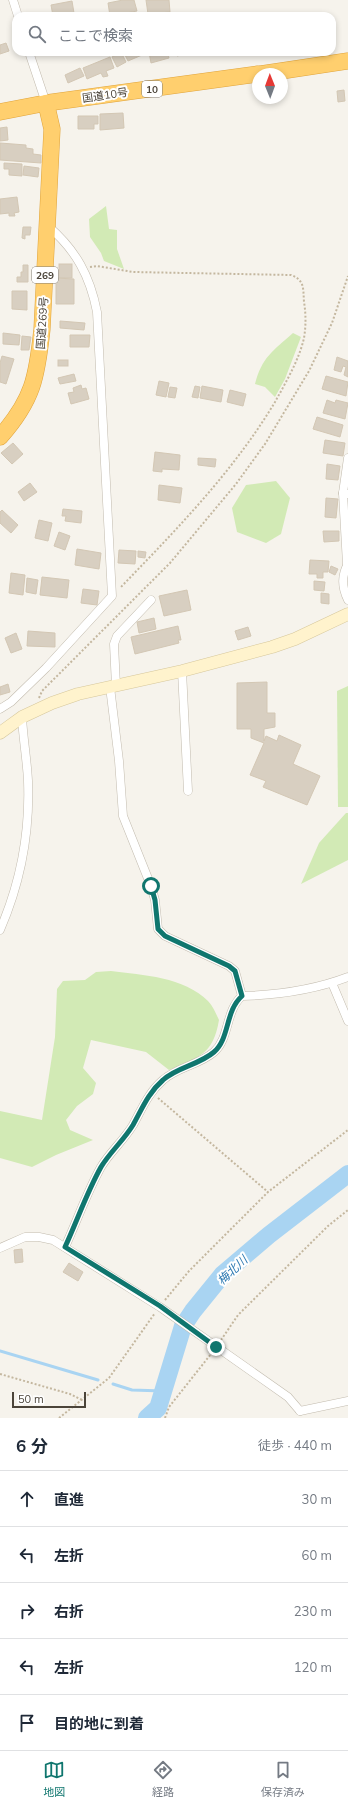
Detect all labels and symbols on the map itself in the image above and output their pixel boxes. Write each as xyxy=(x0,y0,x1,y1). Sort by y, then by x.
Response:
north arrow xyxy=(252,68,288,104)
road number: 10 xyxy=(142,81,162,97)
street label: 国道10号 xyxy=(81,85,129,105)
road number: 269 xyxy=(32,267,58,283)
street label: 国道269号 xyxy=(33,296,51,350)
route start xyxy=(142,877,160,895)
water label: 梅北川 xyxy=(214,1251,252,1288)
route end xyxy=(207,1338,225,1356)
scale bar xyxy=(12,1390,86,1409)

